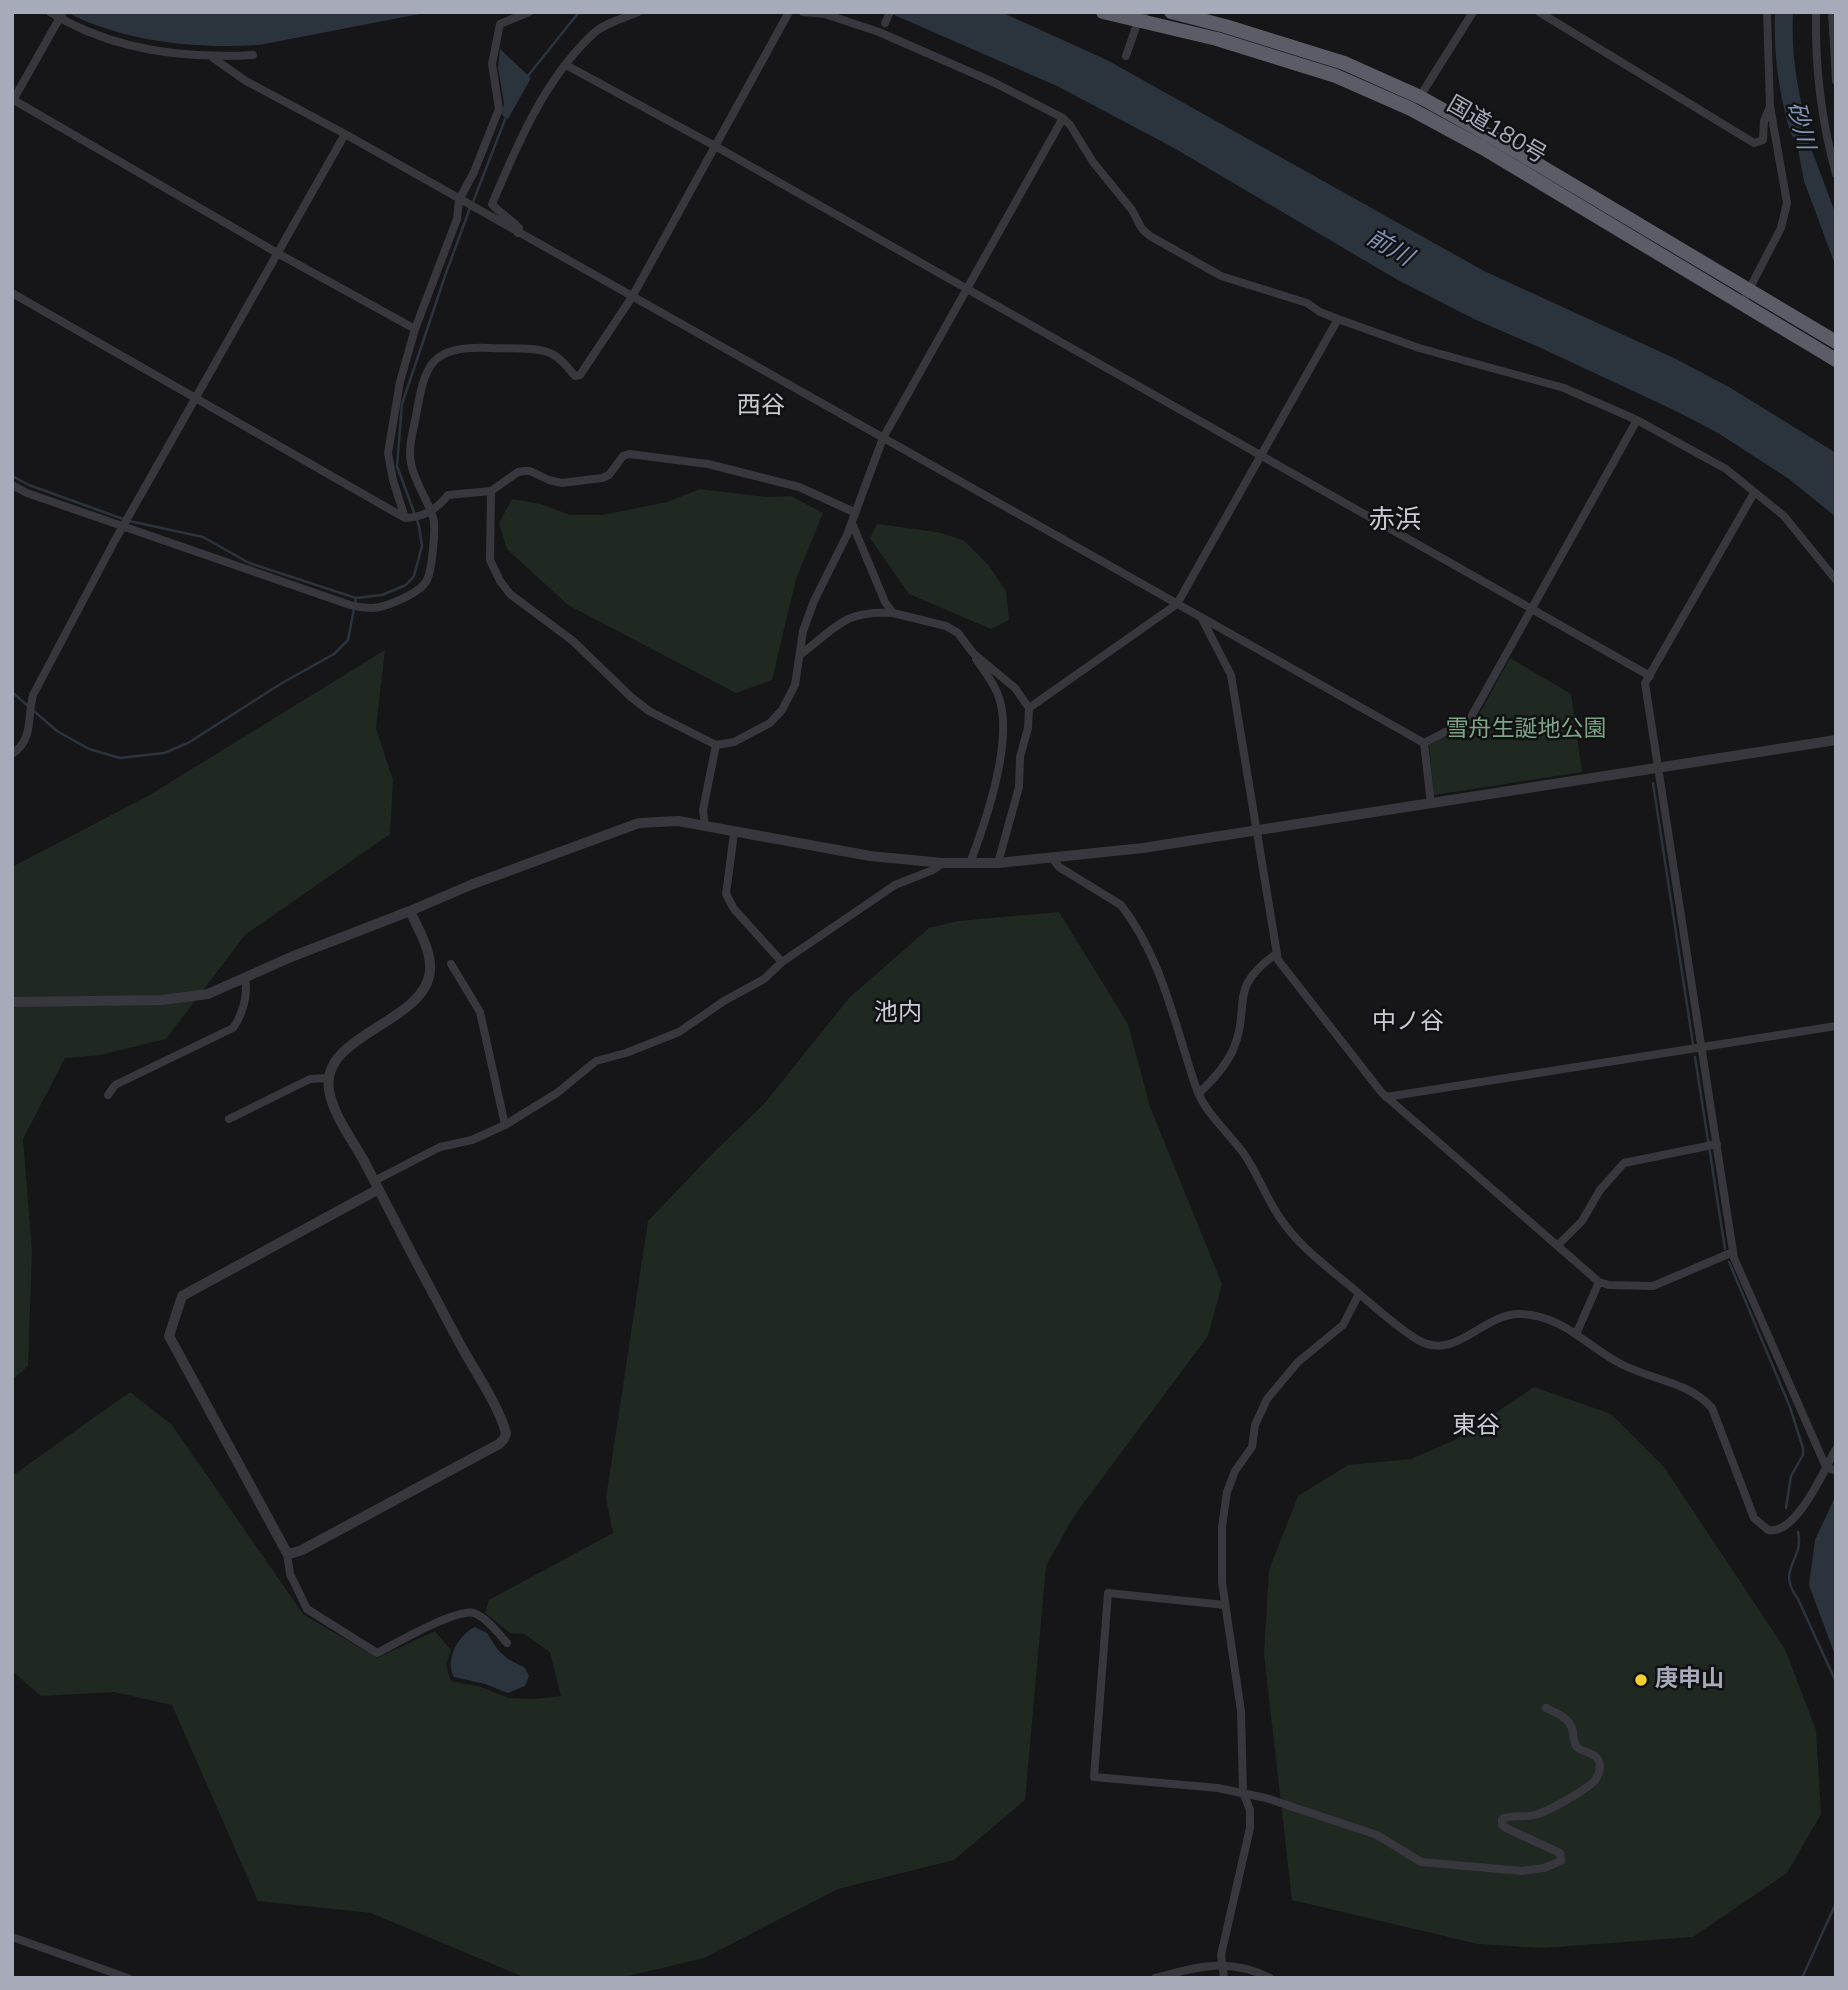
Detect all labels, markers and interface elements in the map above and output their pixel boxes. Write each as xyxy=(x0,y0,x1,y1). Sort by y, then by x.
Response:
street label: 国道180号 xyxy=(1441,91,1551,171)
water label: 砂川 xyxy=(1779,99,1819,153)
water label: 前川 xyxy=(1361,225,1417,273)
district label: 西谷 xyxy=(737,393,785,421)
district label: 赤浜 xyxy=(1369,506,1421,538)
park label: 雪舟生誕地公園 xyxy=(1446,716,1606,744)
district label: 池内 xyxy=(874,1000,922,1028)
district label: 中ノ谷 xyxy=(1372,1009,1444,1037)
district label: 東谷 xyxy=(1452,1413,1500,1441)
place label: 庚申山 xyxy=(1655,1666,1724,1694)
marker: 庚申山 xyxy=(1633,1672,1649,1688)

